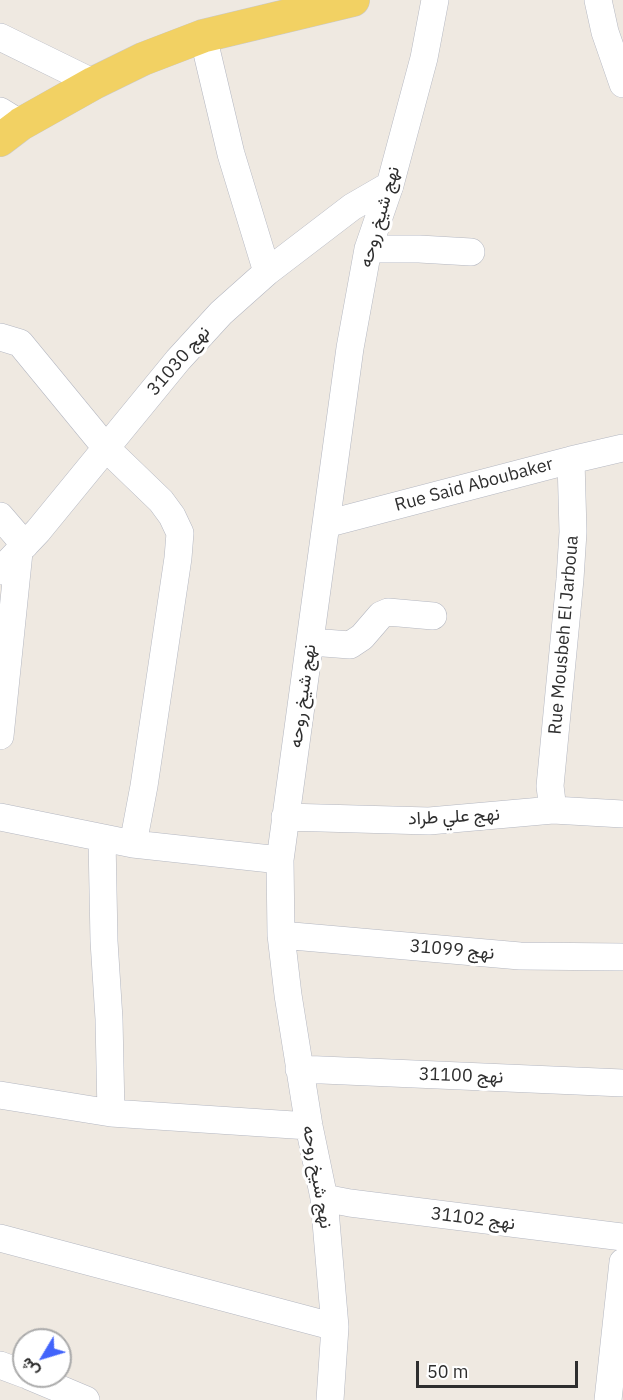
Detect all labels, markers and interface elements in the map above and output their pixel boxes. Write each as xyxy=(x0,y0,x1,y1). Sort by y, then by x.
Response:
street label: نهج شيخ روحه xyxy=(355,164,405,270)
street label: نهج 31030 xyxy=(143,322,215,400)
street label: Rue Said Aboubaker xyxy=(392,453,556,517)
street label: Rue Mousbeh El Jarboua xyxy=(545,535,583,735)
street label: نهج شيخ روحه xyxy=(285,643,321,749)
street label: نهج علي طراد xyxy=(407,804,501,830)
street label: نهج 31099 xyxy=(409,936,495,964)
street label: نهج 31100 xyxy=(418,1064,504,1088)
street label: نهج شيخ روحه xyxy=(297,1124,337,1230)
street label: نهج 31102 xyxy=(430,1203,516,1235)
north arrow xyxy=(12,1328,72,1388)
scale bar xyxy=(419,1349,581,1387)
text: ش xyxy=(16,1354,43,1382)
text: 50 m xyxy=(427,1360,469,1383)

